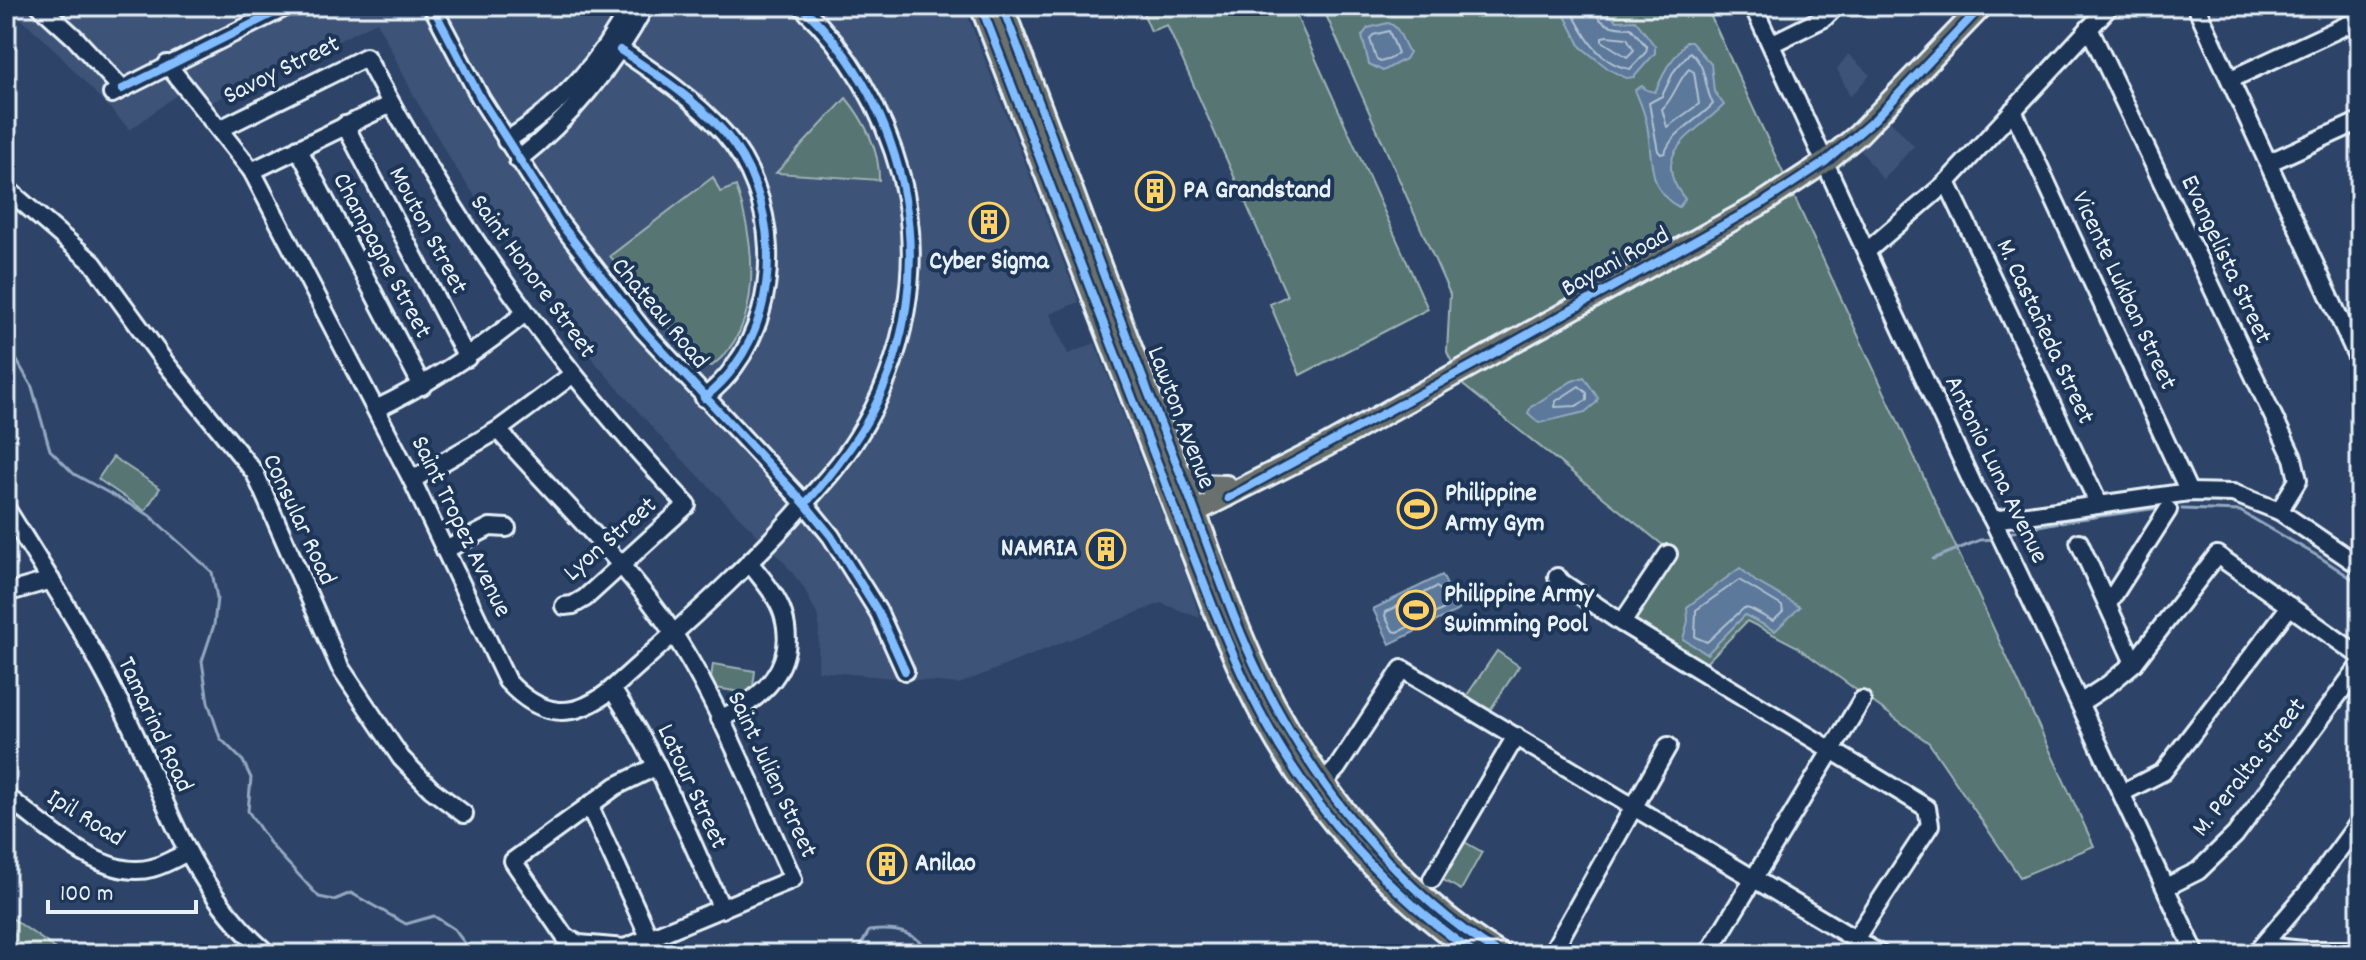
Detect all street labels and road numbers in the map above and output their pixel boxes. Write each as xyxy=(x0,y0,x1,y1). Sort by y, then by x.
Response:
street label: Savoy Street xyxy=(217,27,347,115)
street label: Mouton Street xyxy=(378,160,476,302)
street label: Champagne Street xyxy=(322,167,440,346)
street label: Evangelista Street xyxy=(2170,169,2280,351)
street label: Vicente Lukban Street xyxy=(2061,186,2185,397)
street label: Saint Honore Street xyxy=(460,187,604,367)
street label: Bayani Road xyxy=(1555,218,1677,308)
street label: M. Castañeda Street xyxy=(1985,233,2103,431)
street label: Chateau Road xyxy=(601,250,717,378)
street label: Lawton Avenue xyxy=(1136,341,1224,495)
street label: Antonio Luna Avenue xyxy=(1933,370,2057,570)
street label: Saint Tropez Avenue xyxy=(400,430,520,624)
street label: Consular Road xyxy=(251,448,345,592)
street label: Lyon Street xyxy=(556,488,666,591)
street label: Tamarind Road xyxy=(106,651,202,799)
street label: Saint Julien Street xyxy=(716,686,826,865)
street label: M. Peralta Street xyxy=(2184,690,2316,845)
street label: Latour Street xyxy=(646,718,736,856)
street label: Ipil Road xyxy=(39,781,131,857)

